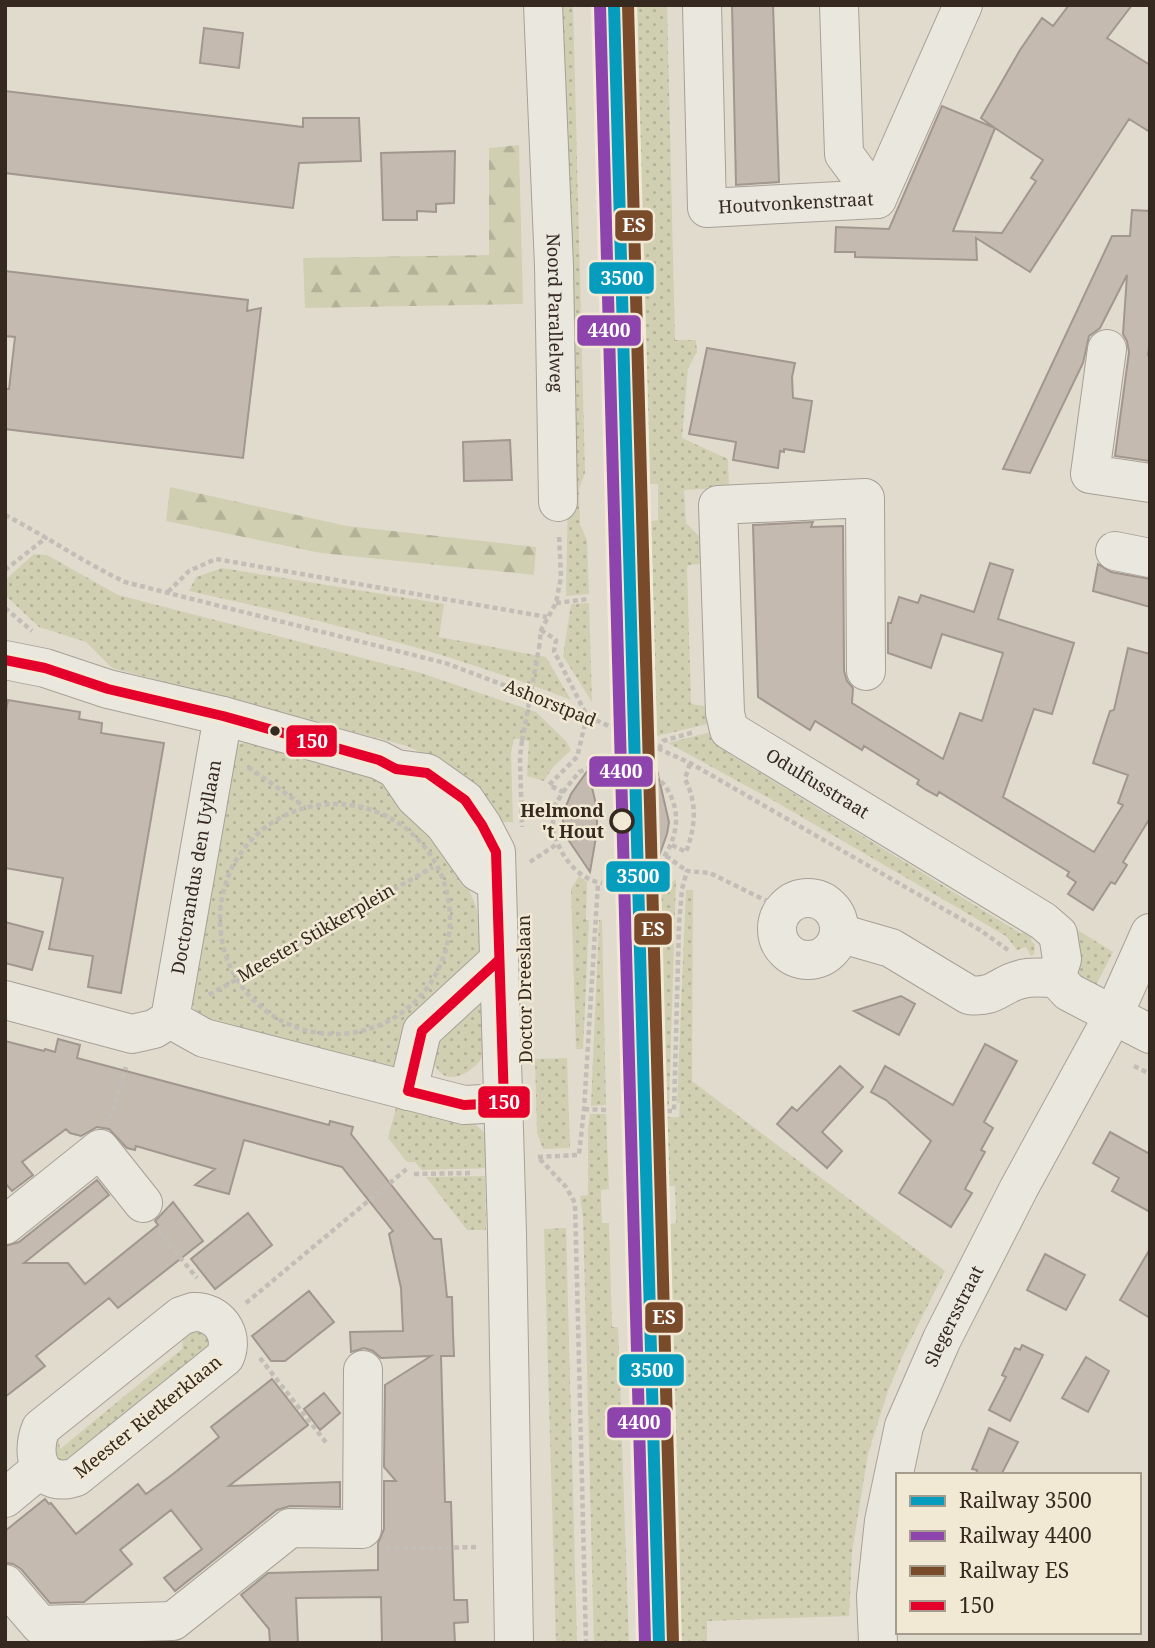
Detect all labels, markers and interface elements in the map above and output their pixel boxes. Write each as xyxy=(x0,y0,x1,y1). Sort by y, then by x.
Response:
street label: Houtvonkenstraat xyxy=(717,186,874,218)
line badge: ES xyxy=(614,209,654,242)
text: ES xyxy=(622,212,646,238)
street label: Noord Parallelweg xyxy=(542,233,569,393)
line badge: 3500 xyxy=(588,261,655,295)
text: 3500 xyxy=(601,265,644,291)
line badge: 4400 xyxy=(576,314,642,347)
text: 4400 xyxy=(588,317,631,343)
street label: Ashorstpad xyxy=(501,673,600,732)
unlabelled marker xyxy=(268,724,282,738)
line badge: 150 xyxy=(285,724,338,758)
text: 150 xyxy=(296,728,328,754)
street label: Odulfusstraat xyxy=(762,742,874,823)
line badge: 4400 xyxy=(588,755,654,788)
street label: Doctorandus den Uyllaan xyxy=(165,757,226,976)
text: 4400 xyxy=(600,758,643,784)
place label: Helmond 't Hout xyxy=(520,798,604,843)
marker: Helmond 't Hout xyxy=(610,809,634,833)
line badge: 3500 xyxy=(605,860,671,893)
text: 3500 xyxy=(617,863,660,889)
street label: Meester Stikkerplein xyxy=(233,877,399,987)
line badge: ES xyxy=(633,912,673,946)
street label: Doctor Dreeslaan xyxy=(511,914,537,1064)
text: ES xyxy=(641,916,665,942)
line badge: 150 xyxy=(477,1085,531,1119)
text: 150 xyxy=(488,1089,520,1115)
street label: Slegersstraat xyxy=(918,1261,988,1371)
line badge: ES xyxy=(644,1301,684,1334)
text: ES xyxy=(652,1304,676,1330)
street label: Meester Rietkerklaan xyxy=(69,1349,226,1483)
line badge: 3500 xyxy=(618,1353,685,1387)
text: 3500 xyxy=(631,1357,674,1383)
line badge: 4400 xyxy=(606,1406,672,1439)
text: 4400 xyxy=(618,1409,661,1435)
legend xyxy=(896,1473,1141,1634)
text: Railway 3500 xyxy=(959,1486,1092,1514)
text: Railway 4400 xyxy=(959,1521,1092,1549)
text: Railway ES xyxy=(959,1556,1069,1584)
text: 150 xyxy=(959,1591,994,1619)

